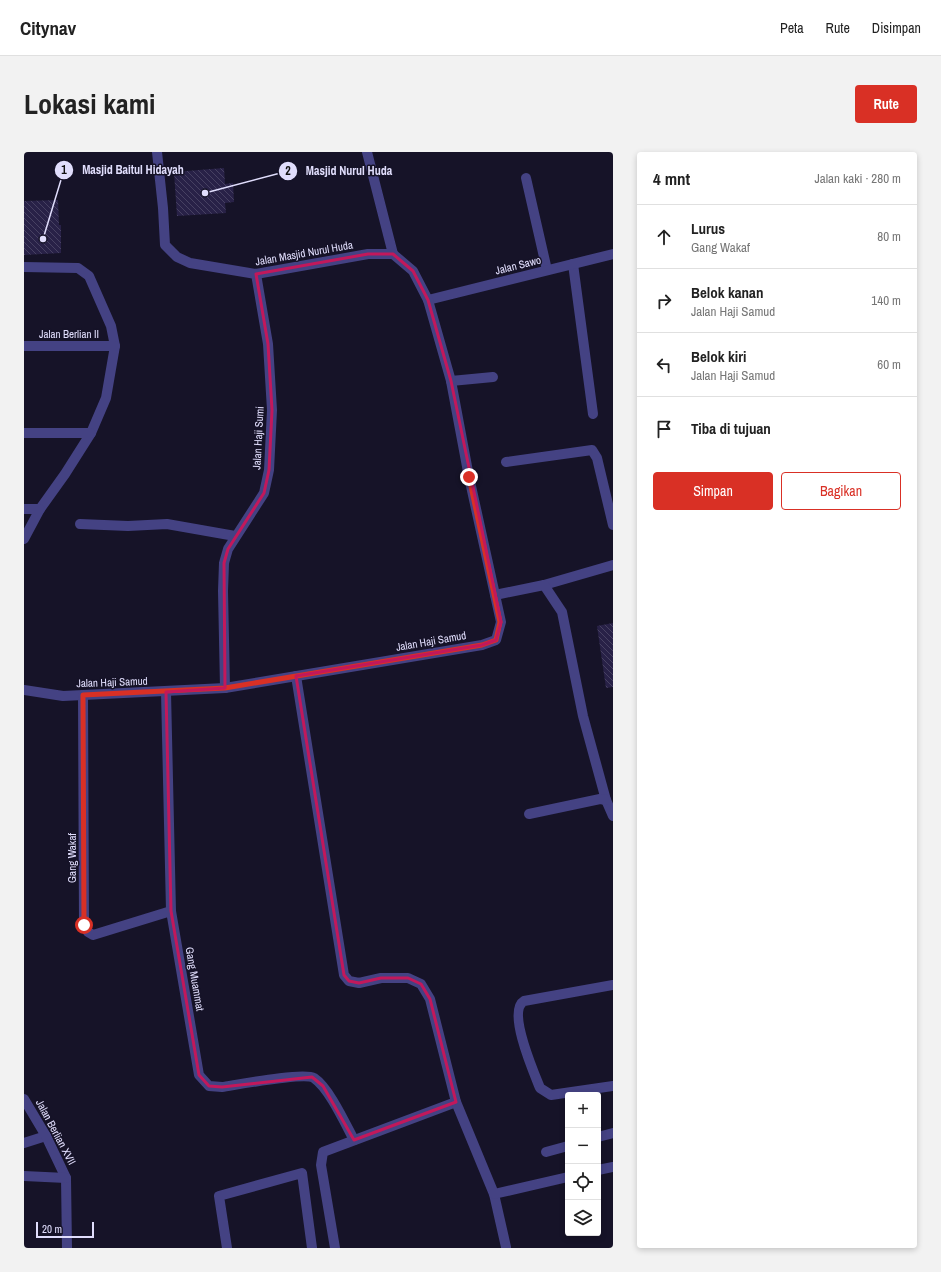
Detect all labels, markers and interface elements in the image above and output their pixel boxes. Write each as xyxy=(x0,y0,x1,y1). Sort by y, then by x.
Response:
text: Citynav xyxy=(20,15,76,41)
text: Peta xyxy=(780,19,804,37)
text: Rute xyxy=(826,19,850,37)
text: Disimpan xyxy=(872,19,921,37)
text: Lokasi kami xyxy=(24,85,155,123)
button: Rute xyxy=(855,85,917,123)
callout: Masjid Baitul Hidayah xyxy=(54,158,192,182)
callout: Masjid Nurul Huda xyxy=(278,159,400,183)
text: 1 xyxy=(61,162,67,178)
text: Masjid Baitul Hidayah xyxy=(82,162,184,178)
text: 2 xyxy=(285,163,291,179)
text: Masjid Nurul Huda xyxy=(306,163,393,179)
text: 4 mnt xyxy=(653,167,690,190)
text: Jalan kaki · 280 m xyxy=(814,170,901,187)
text: Lurus xyxy=(691,218,725,239)
icon: ahead xyxy=(653,226,675,248)
text: 80 m xyxy=(877,228,901,245)
street label: Jalan Masjid Nurul Huda xyxy=(254,238,354,268)
text: Gang Wakaf xyxy=(691,239,750,256)
street label: Jalan Sawo xyxy=(494,253,542,277)
text: Belok kanan xyxy=(691,282,763,303)
icon: right xyxy=(653,290,675,312)
text: 140 m xyxy=(871,292,901,309)
text: Jalan Haji Samud xyxy=(691,303,775,320)
street label: Jalan Berlian II xyxy=(39,327,99,341)
text: Belok kiri xyxy=(691,346,746,367)
icon: left xyxy=(653,354,675,376)
text: 60 m xyxy=(877,356,901,373)
text: Jalan Haji Samud xyxy=(691,367,775,384)
street label: Jalan Haji Sumi xyxy=(249,406,267,470)
icon: arrive xyxy=(653,418,675,440)
text: Tiba di tujuan xyxy=(691,418,771,439)
route end xyxy=(460,468,478,486)
button: Simpan xyxy=(653,472,773,510)
button: Bagikan xyxy=(781,472,901,510)
street label: Jalan Haji Samud xyxy=(395,628,467,654)
street label: Jalan Haji Samud xyxy=(76,674,148,690)
street label: Gang Wakaf xyxy=(65,833,79,883)
route start xyxy=(75,916,93,934)
street label: Gang Muammat xyxy=(182,946,208,1013)
map controls xyxy=(565,1092,601,1236)
button: + xyxy=(565,1092,601,1128)
street label: Jalan Berlian XVII xyxy=(33,1097,79,1167)
button: − xyxy=(565,1128,601,1164)
button: locate xyxy=(565,1164,601,1200)
button: layers xyxy=(565,1200,601,1236)
scale bar xyxy=(36,1220,94,1239)
text: 20 m xyxy=(42,1222,62,1236)

